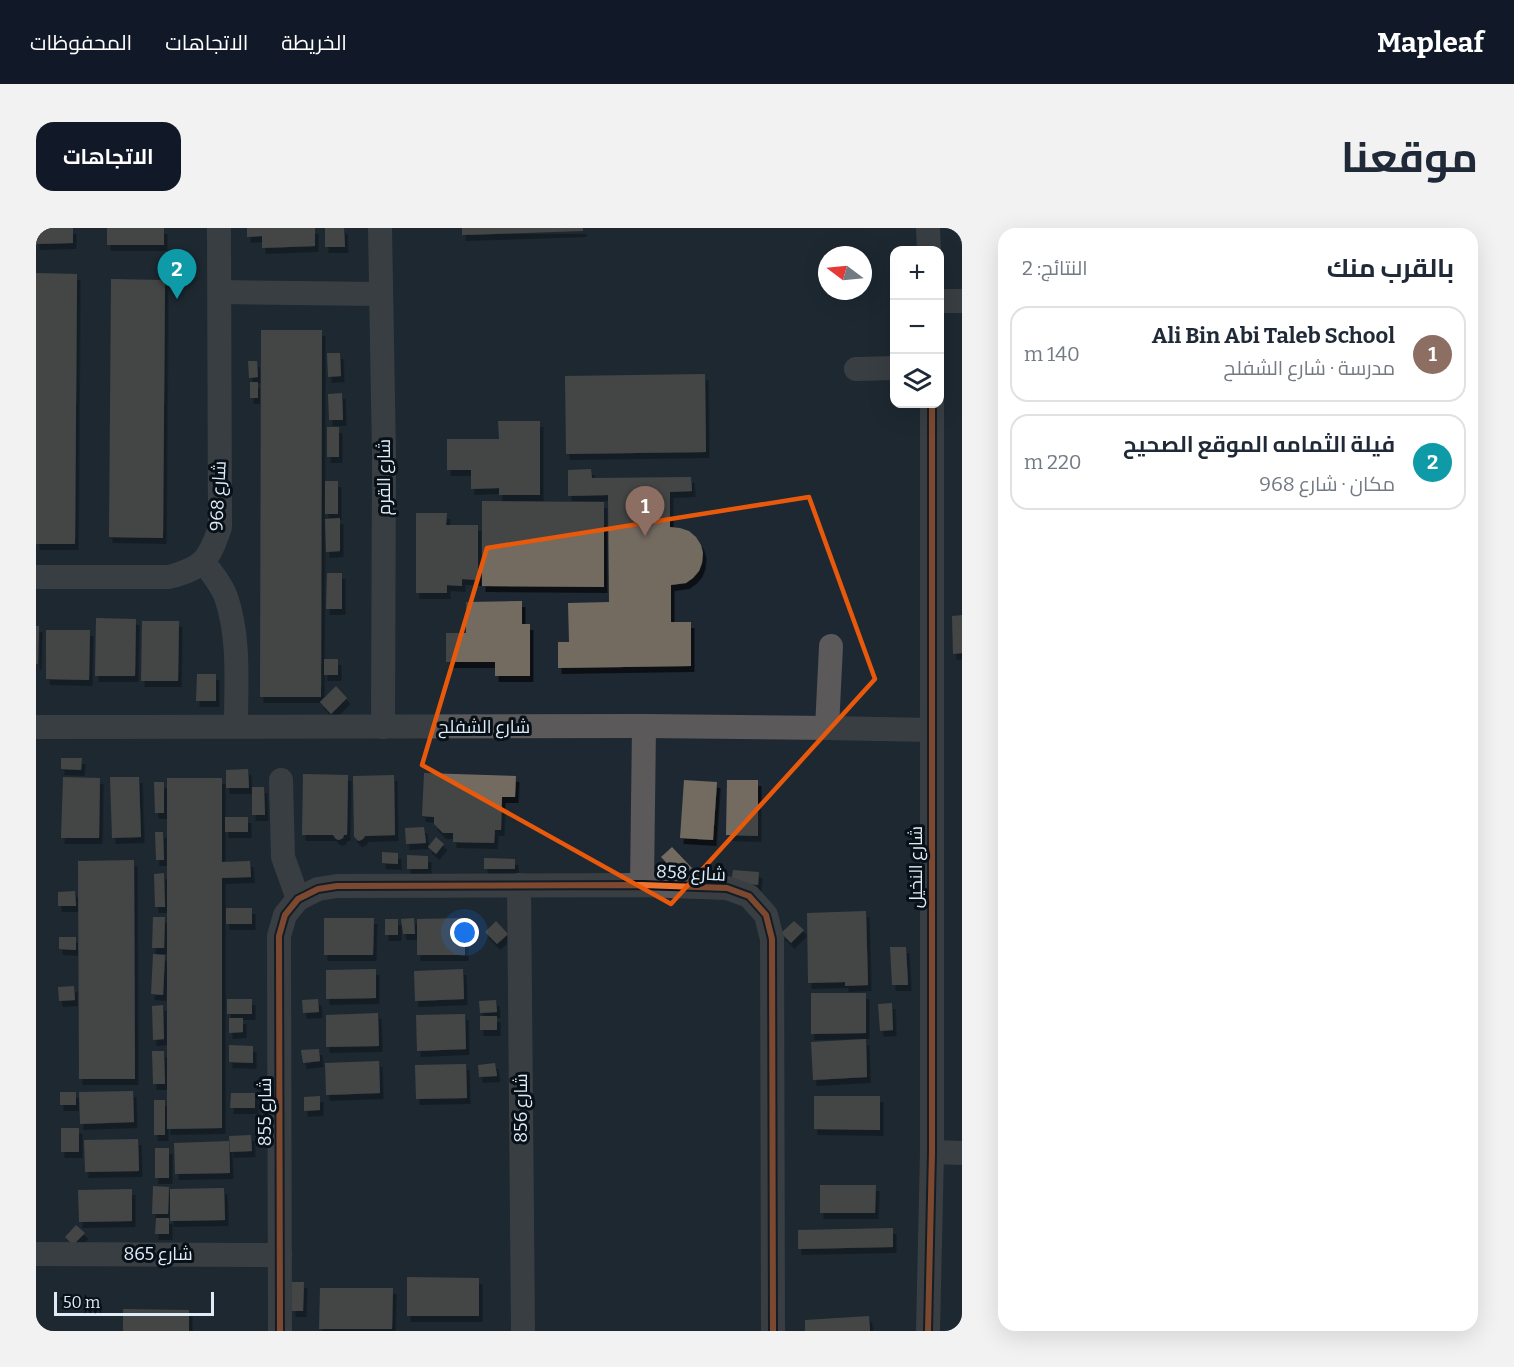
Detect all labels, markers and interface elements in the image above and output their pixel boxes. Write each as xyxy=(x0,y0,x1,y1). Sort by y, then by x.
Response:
text: Mapleaf xyxy=(1377,26,1484,59)
text: المحفوظات xyxy=(30,30,132,56)
text: الاتجاهات xyxy=(165,30,248,56)
text: الخريطة xyxy=(281,30,347,56)
button: الاتجاهات xyxy=(36,122,181,191)
text: موقعنا xyxy=(1341,133,1478,183)
north arrow xyxy=(818,246,872,300)
map controls xyxy=(890,246,944,408)
button: + xyxy=(890,246,944,300)
pin: 2 xyxy=(158,250,196,299)
text: بالقرب منك xyxy=(1327,253,1454,284)
text: النتائج: 2 xyxy=(1022,256,1088,280)
button: − xyxy=(890,300,944,354)
text: Ali Bin Abi Taleb School xyxy=(1152,322,1395,349)
text: 140 m xyxy=(1024,342,1080,366)
text: 1 xyxy=(1428,342,1437,366)
button: layers xyxy=(890,354,944,408)
text: مدرسة · شارع الشفلح xyxy=(1224,356,1395,380)
text: فيلة الثمامه الموقع الصحيح xyxy=(1123,431,1395,458)
street label: شارع القرم xyxy=(373,439,396,515)
text: 220 m xyxy=(1024,450,1082,474)
text: 2 xyxy=(1427,450,1438,474)
street label: شارع 968 xyxy=(205,460,232,532)
text: مكان · شارع 968 xyxy=(1259,472,1395,496)
pin: 1 xyxy=(626,486,664,536)
street label: شارع الشفلح xyxy=(438,716,530,739)
street label: شارع النخيل xyxy=(905,826,928,908)
street label: شارع 858 xyxy=(656,860,726,887)
your location xyxy=(450,918,479,947)
street label: شارع 856 xyxy=(510,1073,533,1143)
street label: شارع 855 xyxy=(254,1078,277,1146)
street label: شارع 865 xyxy=(123,1243,193,1266)
scale bar xyxy=(54,1289,214,1316)
text: 50 m xyxy=(63,1293,100,1312)

